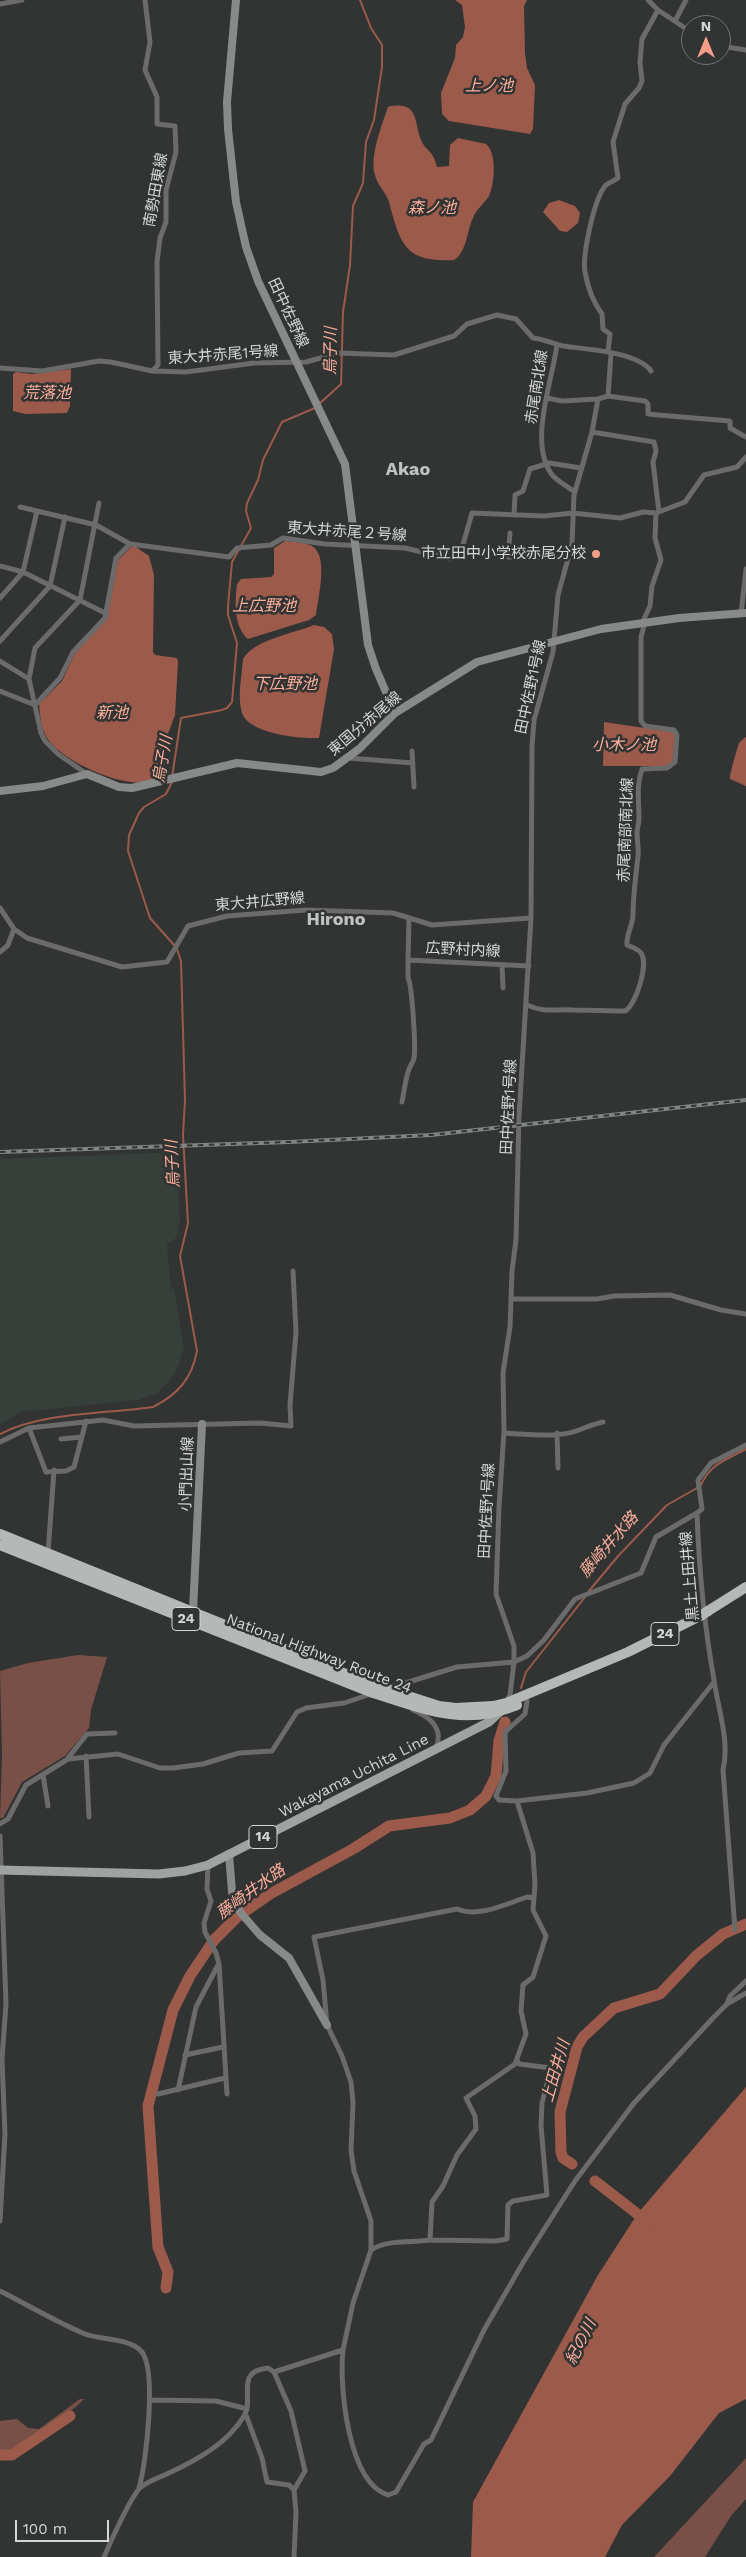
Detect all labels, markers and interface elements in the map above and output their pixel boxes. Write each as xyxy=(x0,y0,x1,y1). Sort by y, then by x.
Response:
north arrow xyxy=(681,15,731,65)
text: N xyxy=(701,18,711,34)
water label: 上ノ池 xyxy=(465,76,513,96)
street label: 南勢田東線 xyxy=(141,152,171,228)
water label: 森ノ池 xyxy=(408,198,456,218)
street label: 田中佐野線 xyxy=(264,275,312,351)
water label: 烏子川 xyxy=(321,327,341,375)
street label: 東大井赤尾1号線 xyxy=(167,342,279,368)
street label: 赤尾南北線 xyxy=(522,349,552,425)
water label: 荒落池 xyxy=(23,383,71,403)
district label: Akao xyxy=(386,459,430,481)
street label: 東大井赤尾２号線 xyxy=(287,519,407,545)
place label: 市立田中小学校赤尾分校 xyxy=(421,545,586,563)
marker: 市立田中小学校赤尾分校 xyxy=(590,548,602,560)
water label: 上広野池 xyxy=(232,596,296,616)
street label: 田中佐野1号線 xyxy=(512,638,550,736)
water label: 下広野池 xyxy=(253,674,317,694)
street label: 東国分赤尾線 xyxy=(325,688,405,760)
water label: 新池 xyxy=(96,703,128,723)
water label: 烏子川 xyxy=(149,734,177,784)
water label: 小木ノ池 xyxy=(592,735,656,755)
street label: 赤尾南部南北線 xyxy=(615,777,637,883)
street label: 東大井広野線 xyxy=(214,889,306,915)
district label: Hirono xyxy=(307,909,365,931)
street label: 広野村内線 xyxy=(425,939,501,961)
street label: 田中佐野1号線 xyxy=(498,1059,520,1155)
water label: 烏子川 xyxy=(162,1140,184,1188)
street label: 小門出山線 xyxy=(177,1436,197,1512)
street label: 田中佐野1号線 xyxy=(476,1463,498,1559)
water label: 藤崎井水路 xyxy=(576,1509,642,1581)
street label: 黒土上田井線 xyxy=(677,1530,703,1622)
road number: 24 xyxy=(172,1608,200,1630)
street label: National Highway Route 24 xyxy=(224,1610,414,1698)
road number: 24 xyxy=(651,1622,679,1646)
street label: Wakayama Uchita Line xyxy=(276,1730,432,1822)
road number: 14 xyxy=(249,1825,277,1848)
water label: 藤崎井水路 xyxy=(213,1861,289,1923)
water label: 上田井川 xyxy=(538,2038,574,2104)
water label: 紀の川 xyxy=(562,2316,600,2368)
scale bar xyxy=(18,2510,111,2542)
text: 100 m xyxy=(23,2520,67,2538)

